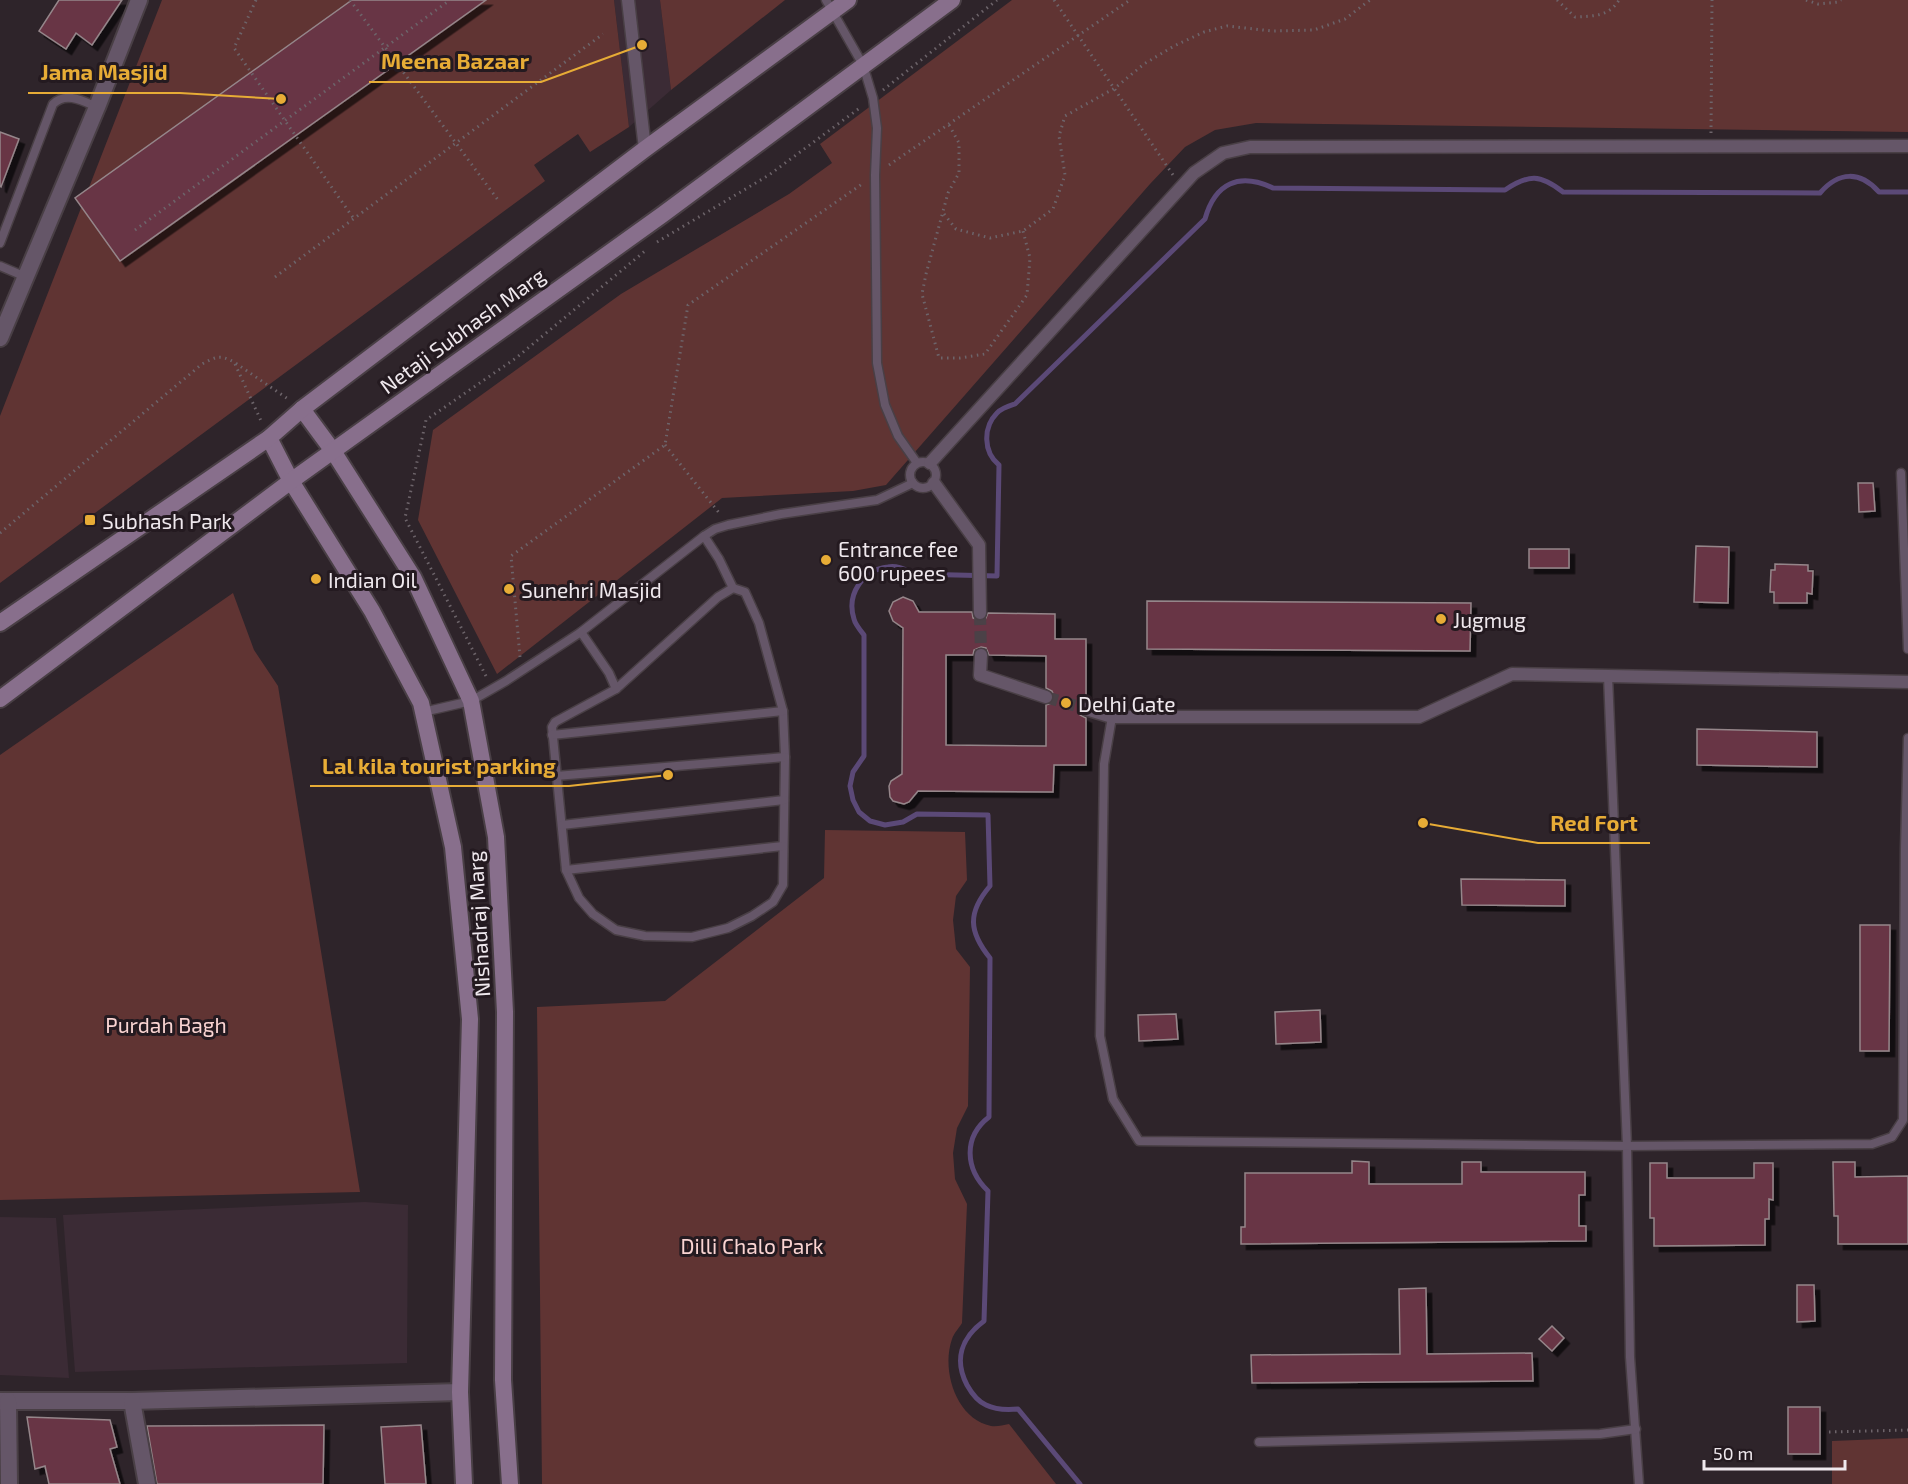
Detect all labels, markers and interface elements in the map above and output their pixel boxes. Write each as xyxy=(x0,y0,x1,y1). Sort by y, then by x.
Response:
callout: Meena Bazaar xyxy=(369,42,541,82)
text: Meena Bazaar xyxy=(381,47,530,73)
callout: Jama Masjid xyxy=(28,53,180,93)
text: Jama Masjid xyxy=(40,58,168,84)
street label: Netaji Subhash Marg xyxy=(375,262,550,399)
place label: Subhash Park xyxy=(102,508,232,533)
marker: Subhash Park xyxy=(83,513,97,527)
place label: Entrance fee 600 rupees xyxy=(838,536,958,585)
marker: Entrance fee 600 rupees xyxy=(819,553,833,567)
place label: Indian Oil xyxy=(328,567,418,592)
marker: Indian Oil xyxy=(309,572,323,586)
place label: Sunehri Masjid xyxy=(521,577,662,603)
marker: Sunehri Masjid xyxy=(502,582,516,596)
place label: Jugmug xyxy=(1453,607,1526,632)
marker: Jugmug xyxy=(1434,612,1448,626)
place label: Delhi Gate xyxy=(1078,691,1176,716)
marker: Delhi Gate xyxy=(1059,696,1073,710)
callout: Lal kila tourist parking xyxy=(310,746,569,786)
text: Lal kila tourist parking xyxy=(322,752,556,778)
callout: Red Fort xyxy=(1538,803,1650,843)
text: Red Fort xyxy=(1550,809,1638,835)
street label: Nishadraj Marg xyxy=(462,850,495,998)
park label: Purdah Bagh xyxy=(105,1012,227,1037)
park label: Dilli Chalo Park xyxy=(680,1233,824,1258)
scale bar xyxy=(1704,1433,1845,1471)
text: 50 m xyxy=(1713,1442,1753,1464)

